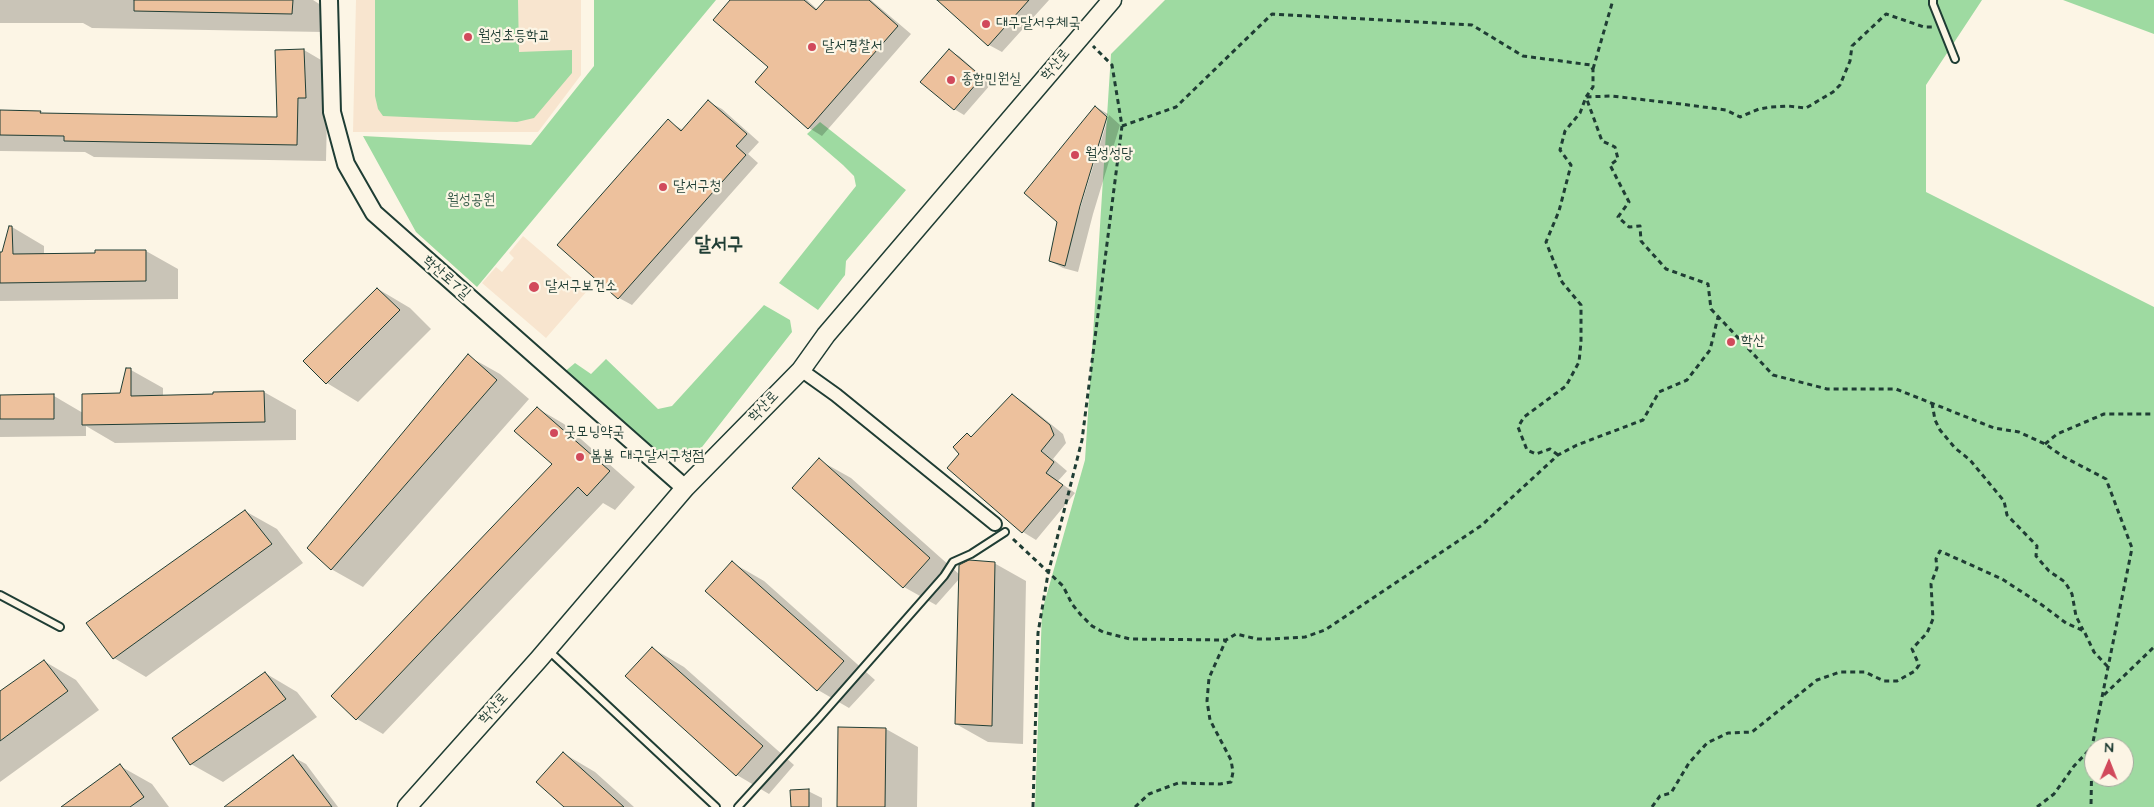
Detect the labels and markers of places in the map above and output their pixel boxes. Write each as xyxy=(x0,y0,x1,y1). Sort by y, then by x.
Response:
place label: 대구달서우체국 xyxy=(996,15,1080,33)
marker: 대구달서우체국 xyxy=(980,18,992,30)
place label: 월성초등학교 xyxy=(478,28,550,46)
marker: 월성초등학교 xyxy=(462,31,474,43)
place label: 달서경찰서 xyxy=(822,38,882,56)
marker: 달서경찰서 xyxy=(806,41,818,53)
place label: 종합민원실 xyxy=(961,71,1021,89)
marker: 종합민원실 xyxy=(945,74,957,86)
place label: 월성성당 xyxy=(1085,146,1133,164)
marker: 월성성당 xyxy=(1069,149,1081,161)
place label: 달서구청 xyxy=(673,178,721,196)
marker: 달서구청 xyxy=(657,181,669,193)
place label: 달서구보건소 xyxy=(545,278,617,296)
marker: 달서구보건소 xyxy=(527,280,541,294)
place label: 학산 xyxy=(1741,333,1765,351)
marker: 학산 xyxy=(1725,336,1737,348)
place label: 굿모닝약국 xyxy=(564,424,624,442)
marker: 굿모닝약국 xyxy=(548,427,560,439)
place label: 봄봄 대구달서구청점 xyxy=(590,448,705,466)
marker: 봄봄 대구달서구청점 xyxy=(574,451,586,463)

